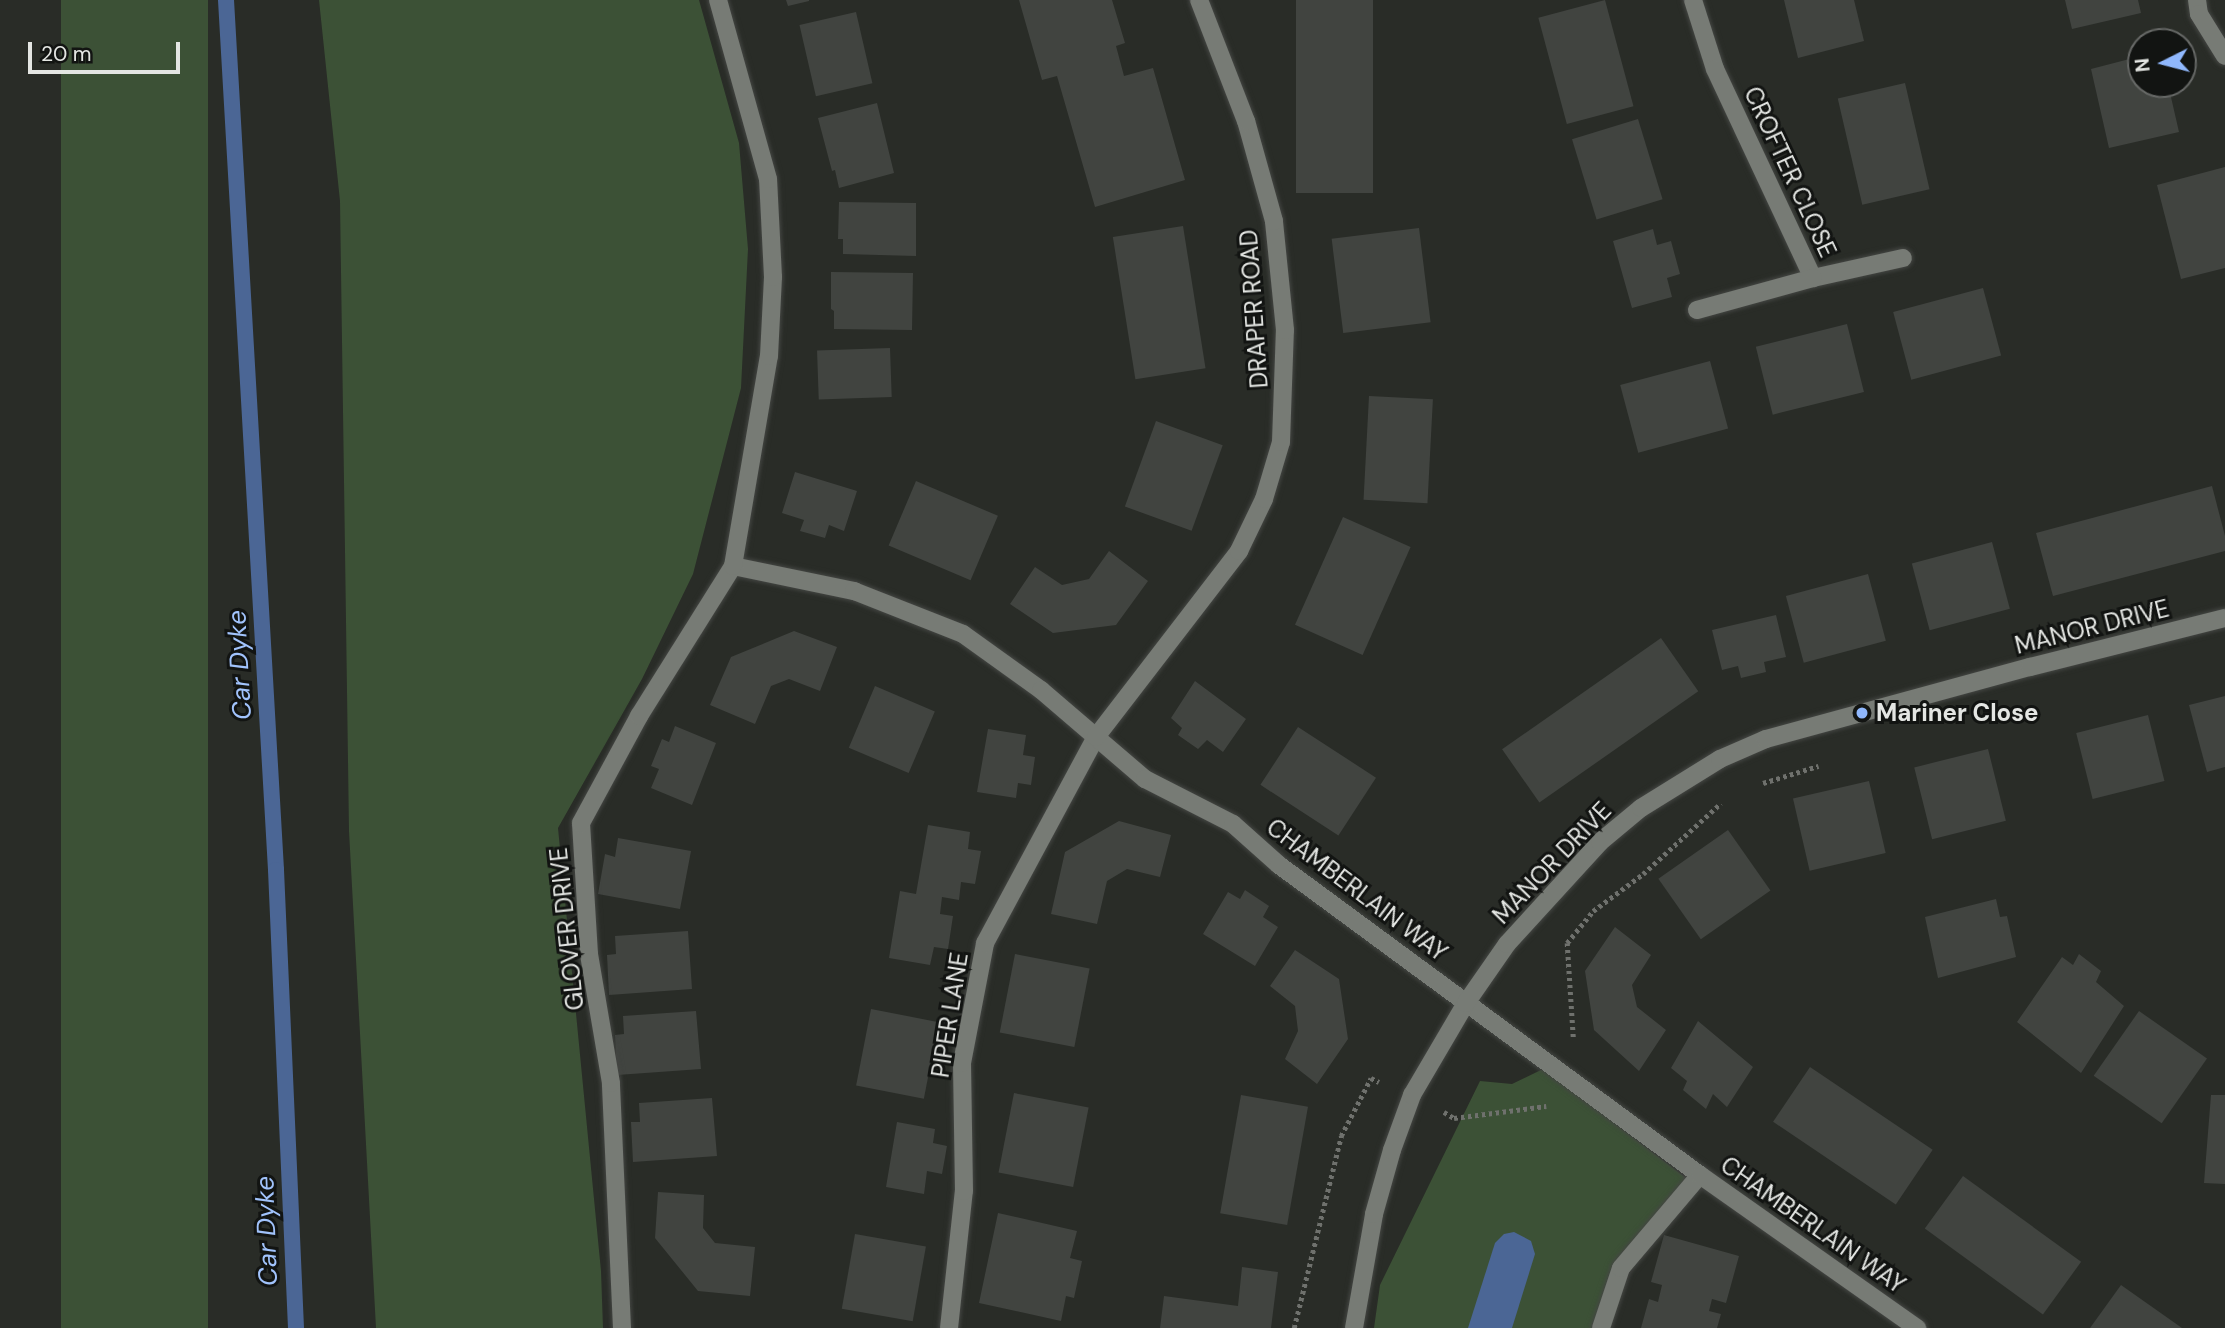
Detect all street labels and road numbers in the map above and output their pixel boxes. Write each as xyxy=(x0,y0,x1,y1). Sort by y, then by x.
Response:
street label: CROFTER CLOSE xyxy=(1738,82,1842,262)
street label: DRAPER ROAD xyxy=(1234,229,1274,389)
street label: MANOR DRIVE xyxy=(2012,594,2172,660)
street label: MANOR DRIVE xyxy=(1487,796,1617,930)
street label: CHAMBERLAIN WAY xyxy=(1261,813,1453,967)
street label: GLOVER DRIVE xyxy=(544,846,590,1012)
street label: PIPER LANE xyxy=(926,950,974,1080)
street label: CHAMBERLAIN WAY xyxy=(1715,1150,1911,1300)

